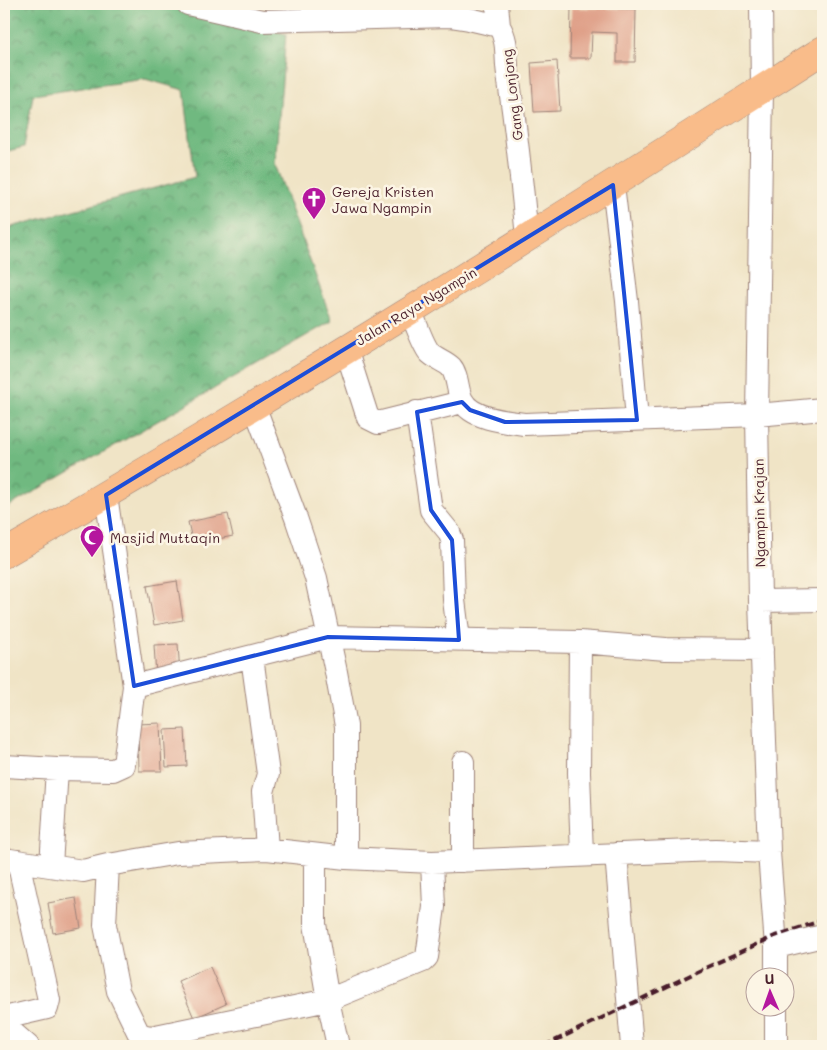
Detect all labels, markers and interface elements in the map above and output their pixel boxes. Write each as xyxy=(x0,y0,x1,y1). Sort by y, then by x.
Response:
street label: Gang Lonjong xyxy=(497,48,527,142)
place label: Gereja Kristen Jawa Ngampin xyxy=(332,182,434,217)
church icon: Gereja Kristen Jawa Ngampin xyxy=(301,186,327,220)
street label: Jalan Raya Ngampin xyxy=(352,262,480,350)
street label: Ngampin Krajan xyxy=(749,458,769,568)
mosque icon: Masjid Muttaqin xyxy=(79,524,105,558)
place label: Masjid Muttaqin xyxy=(110,528,220,547)
north arrow xyxy=(744,968,794,1018)
text: U xyxy=(764,969,775,988)

